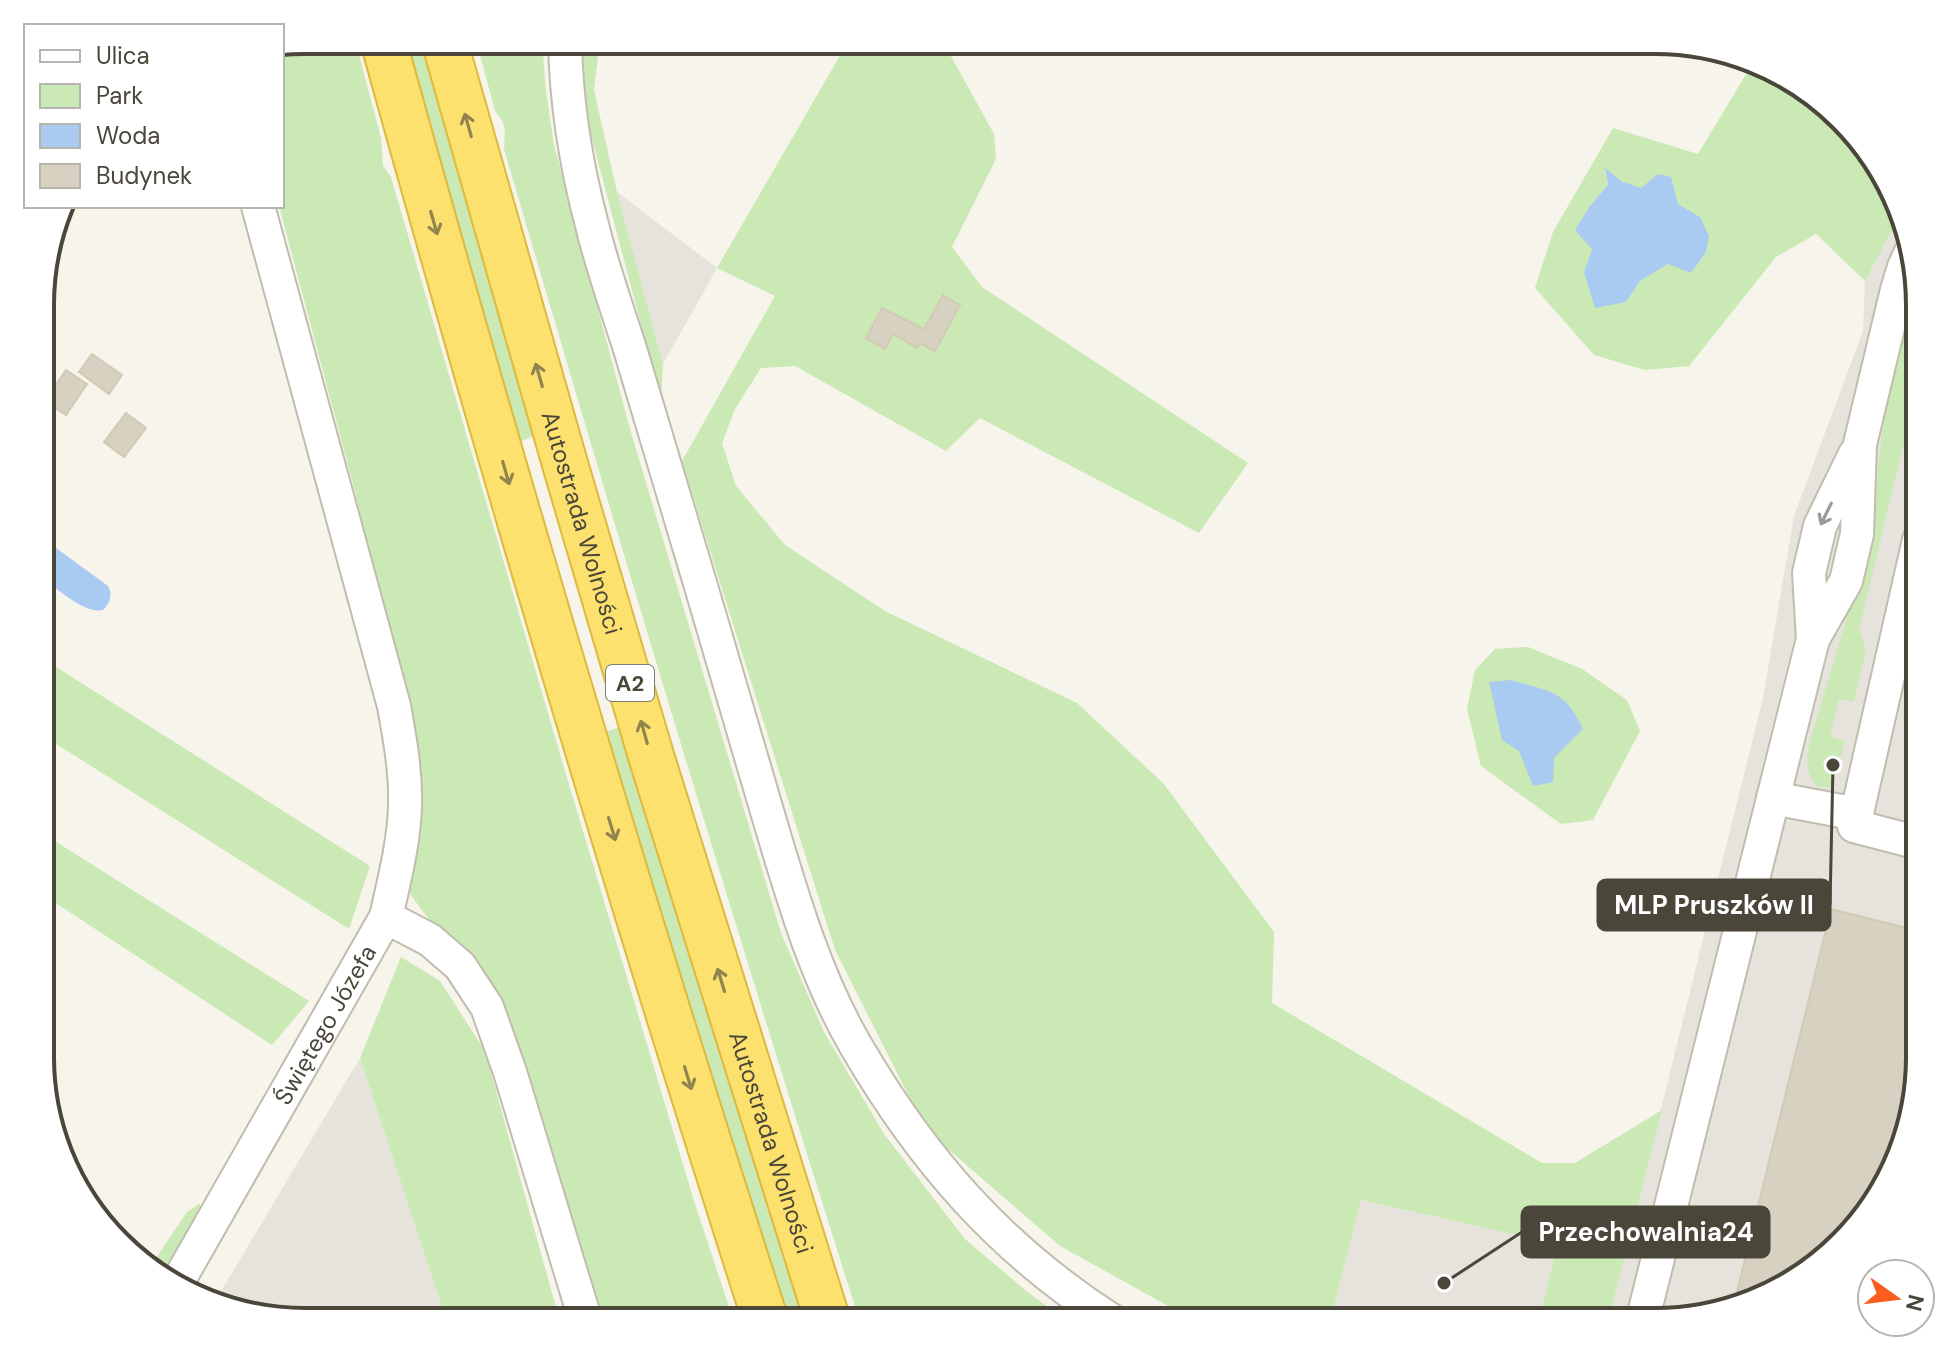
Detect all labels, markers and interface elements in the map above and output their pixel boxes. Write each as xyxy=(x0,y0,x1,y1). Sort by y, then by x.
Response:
legend xyxy=(24,24,284,208)
text: Ulica xyxy=(96,40,150,71)
text: Park xyxy=(96,80,143,111)
one-way arrow xyxy=(460,112,475,138)
text: Woda xyxy=(96,120,160,151)
text: Budynek xyxy=(96,160,192,191)
one-way arrow xyxy=(428,210,442,235)
one-way arrow xyxy=(531,362,546,388)
street label: Autostrada Wolności xyxy=(535,407,630,638)
one-way arrow xyxy=(499,459,514,485)
one-way arrow xyxy=(1817,502,1832,525)
road number: A2 xyxy=(606,665,654,701)
one-way arrow xyxy=(636,719,651,745)
one-way arrow xyxy=(605,816,620,842)
callout: MLP Pruszków II xyxy=(1598,880,1830,930)
text: MLP Pruszków II xyxy=(1614,888,1814,922)
street label: Świętego Józefa xyxy=(267,939,383,1110)
one-way arrow xyxy=(713,968,727,993)
street label: Autostrada Wolności xyxy=(722,1027,821,1257)
one-way arrow xyxy=(682,1065,696,1090)
callout: Przechowalnia24 xyxy=(1522,1207,1769,1257)
text: Przechowalnia24 xyxy=(1538,1215,1754,1249)
north arrow xyxy=(1856,1258,1936,1338)
text: N xyxy=(1899,1291,1931,1314)

